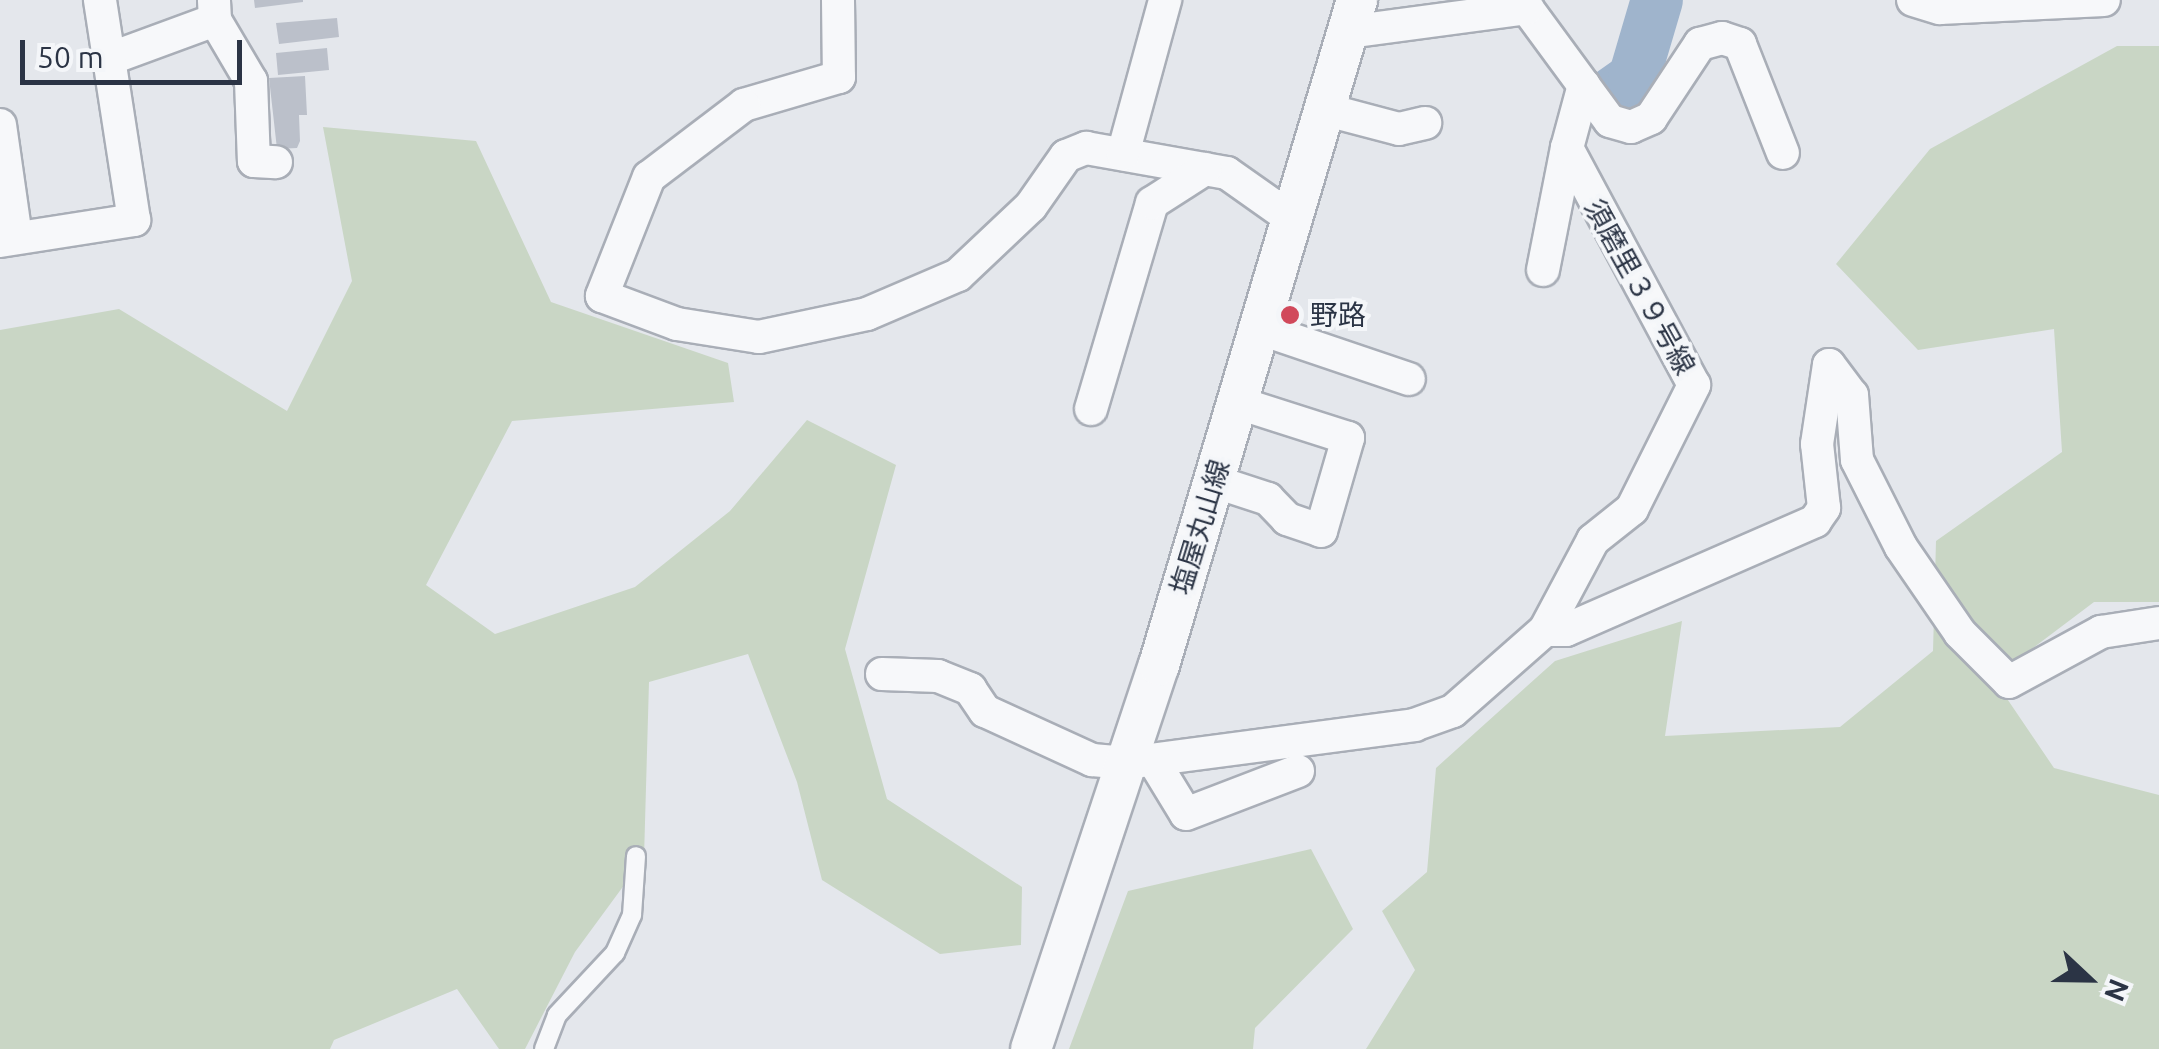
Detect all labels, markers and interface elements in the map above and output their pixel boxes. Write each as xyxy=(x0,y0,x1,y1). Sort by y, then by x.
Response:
scale bar xyxy=(25,20,248,82)
text: 50 m xyxy=(37,40,104,74)
street label: 須磨里３９号線 xyxy=(1578,193,1702,381)
place label: 野路 xyxy=(1310,298,1366,332)
marker: 野路 xyxy=(1279,304,1301,326)
street label: 塩屋丸山線 xyxy=(1163,455,1237,599)
north arrow xyxy=(2039,929,2139,1029)
text: N xyxy=(2099,975,2136,1006)

